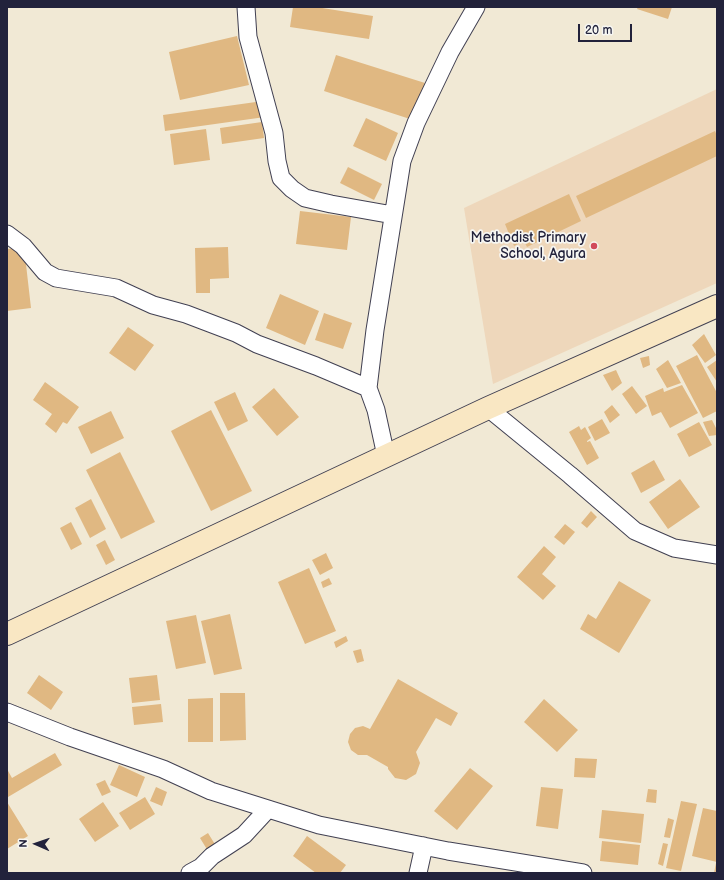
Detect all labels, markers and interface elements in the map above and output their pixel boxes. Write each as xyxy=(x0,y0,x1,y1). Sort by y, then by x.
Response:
scale bar xyxy=(580,16,634,42)
text: 20 m xyxy=(585,23,612,38)
place label: Methodist Primary School, Agura xyxy=(471,230,586,262)
marker: Methodist Primary School, Agura xyxy=(589,241,599,251)
north arrow xyxy=(16,824,56,864)
text: N xyxy=(17,839,30,848)

